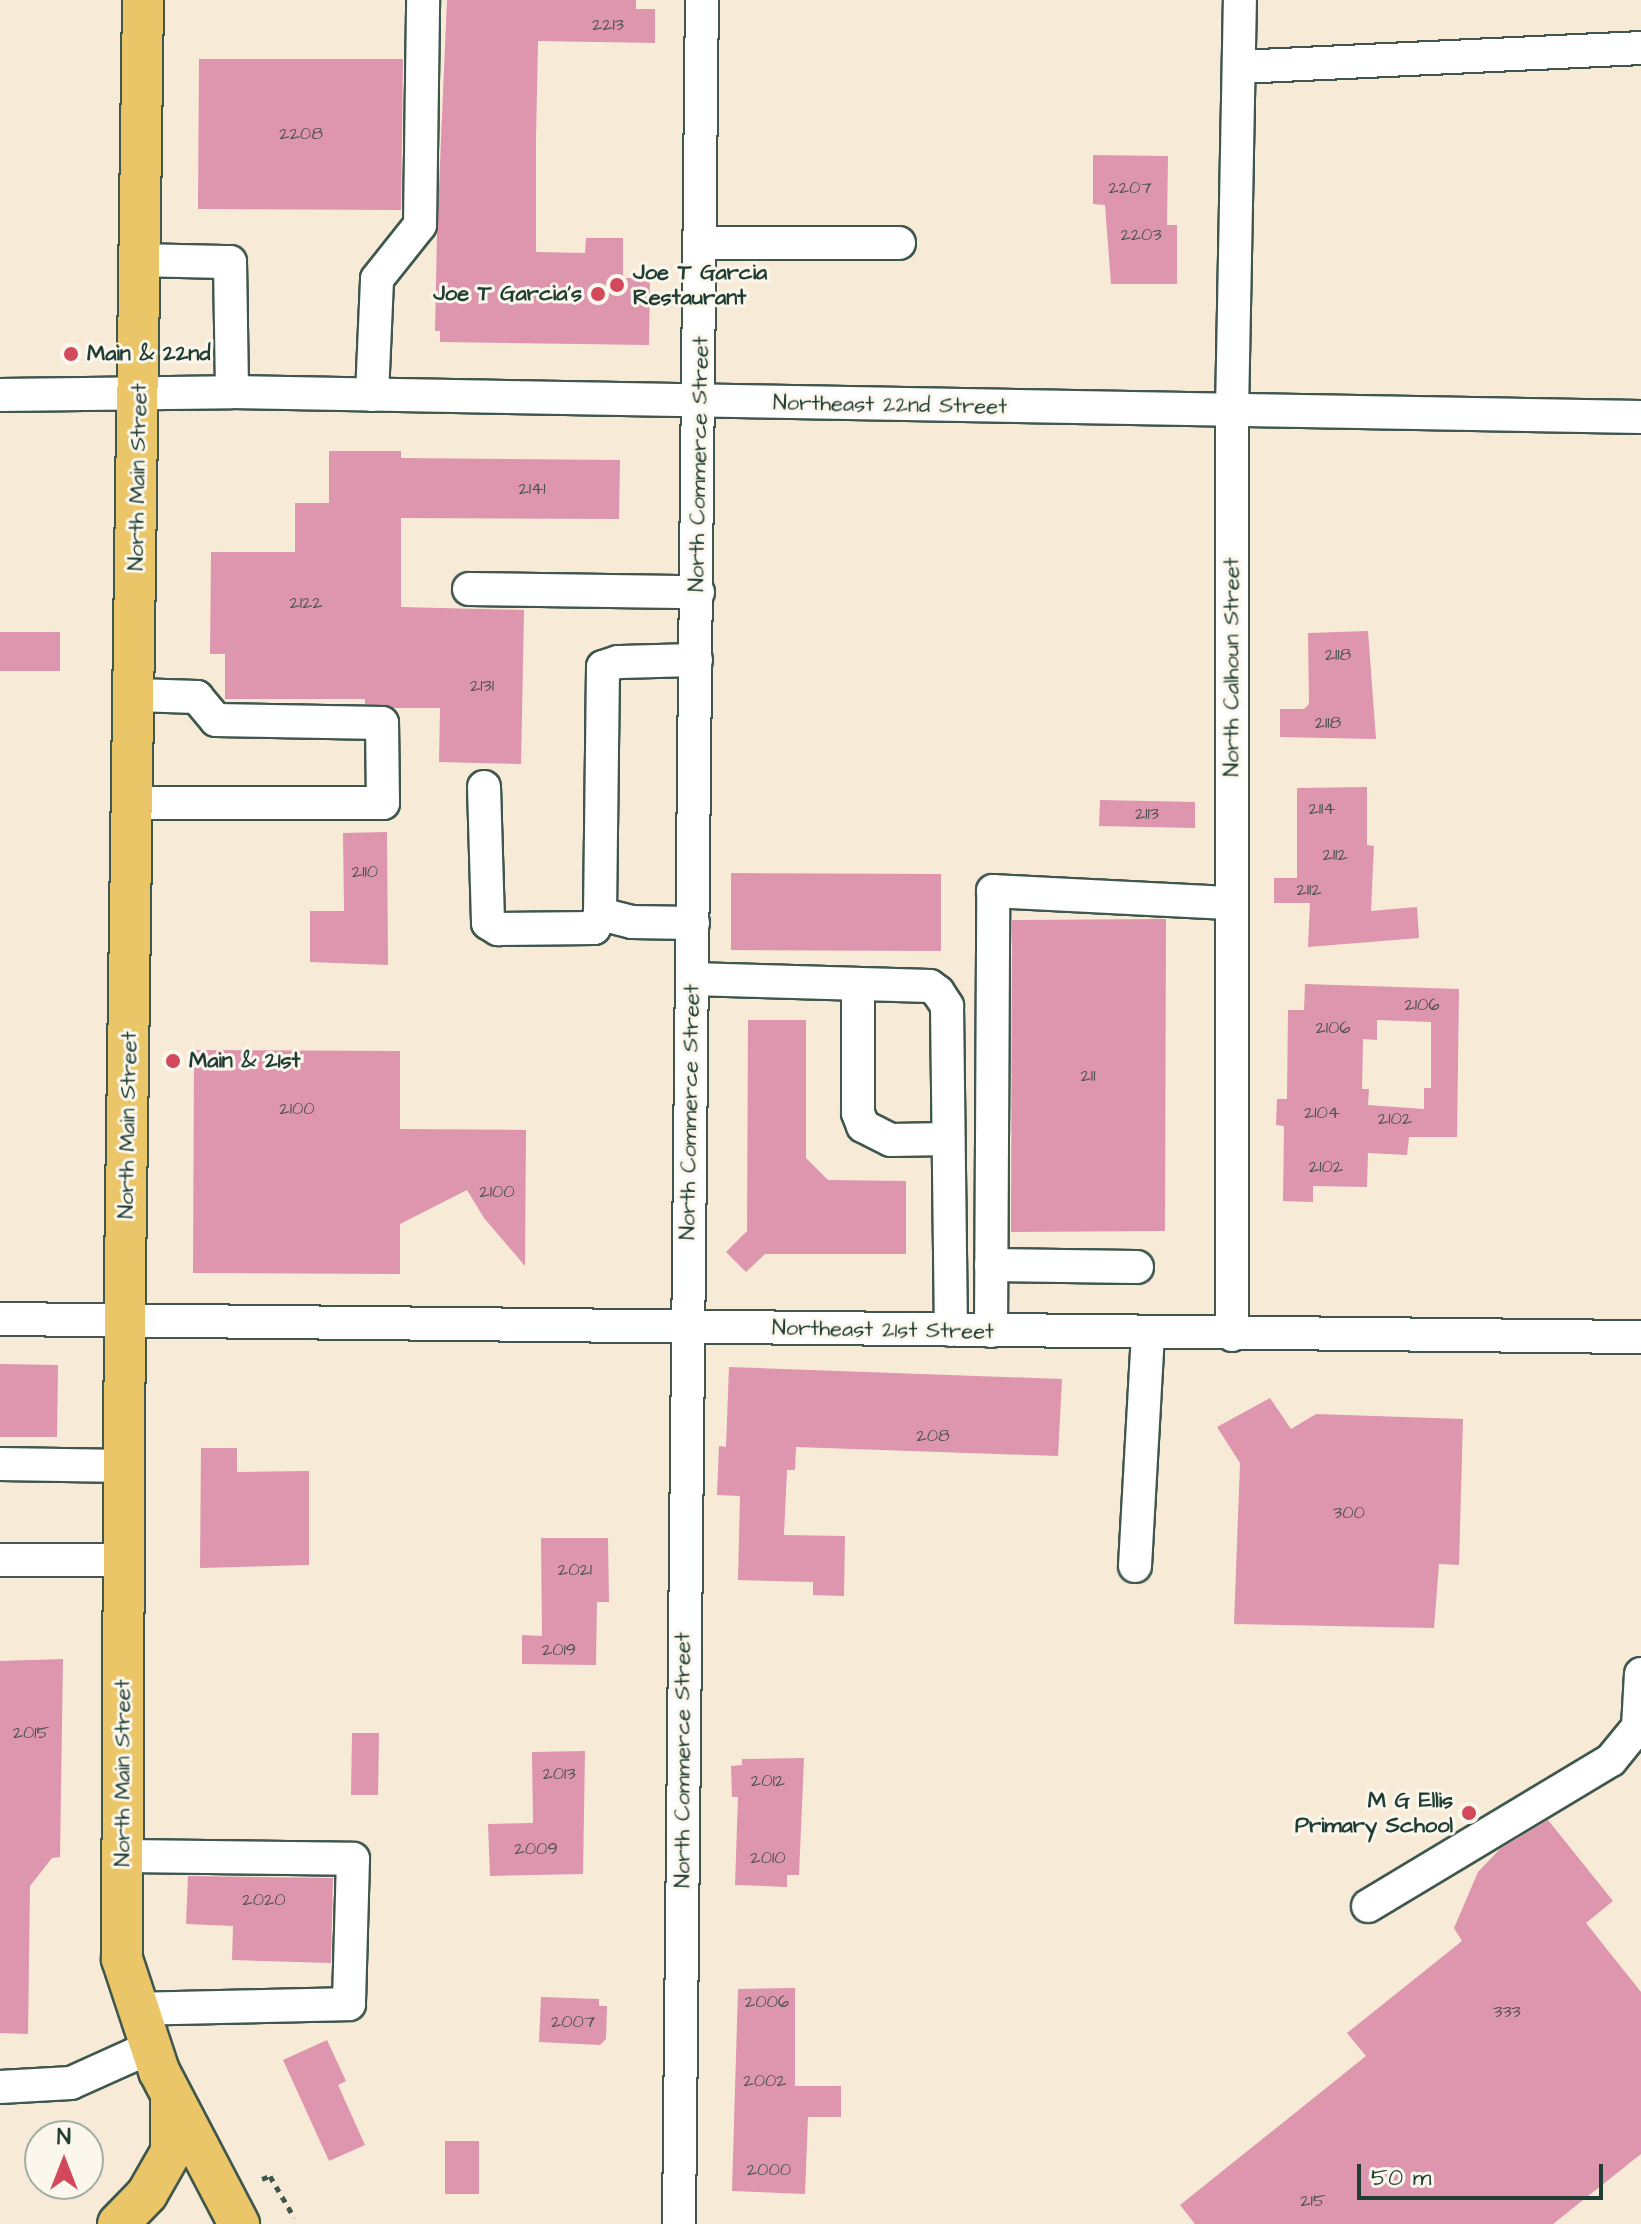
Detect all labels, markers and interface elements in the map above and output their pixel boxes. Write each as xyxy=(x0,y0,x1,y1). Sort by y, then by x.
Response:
house number: 2213 xyxy=(592,14,624,36)
house number: 2208 xyxy=(279,123,323,145)
house number: 2207 xyxy=(1108,177,1152,199)
house number: 2203 xyxy=(1120,224,1162,246)
place label: Joe T Garcia Restaurant xyxy=(633,259,767,310)
marker: Joe T Garcia Restaurant xyxy=(608,276,626,294)
place label: Joe T Garcia's xyxy=(433,281,582,307)
marker: Joe T Garcia's xyxy=(589,285,607,303)
street label: North Commerce Street xyxy=(684,336,714,592)
place label: Main & 22nd xyxy=(87,341,211,367)
marker: Main & 22nd xyxy=(62,345,80,363)
street label: North Main Street xyxy=(123,383,153,571)
street label: Northeast 22nd Street xyxy=(773,390,1007,420)
house number: 2141 xyxy=(518,478,546,500)
street label: North Calhoun Street xyxy=(1219,557,1245,777)
house number: 2122 xyxy=(289,592,323,614)
house number: 2118 xyxy=(1325,644,1351,666)
house number: 2131 xyxy=(470,675,494,697)
house number: 2118 xyxy=(1315,712,1341,734)
house number: 2114 xyxy=(1308,798,1336,820)
house number: 2113 xyxy=(1135,803,1159,825)
house number: 2112 xyxy=(1322,844,1348,866)
house number: 2110 xyxy=(352,861,378,883)
house number: 2112 xyxy=(1296,879,1322,901)
street label: North Commerce Street xyxy=(675,984,705,1240)
house number: 2106 xyxy=(1404,994,1440,1016)
house number: 2106 xyxy=(1315,1017,1351,1039)
street label: North Main Street xyxy=(113,1031,143,1219)
place label: Main & 21st xyxy=(189,1048,300,1074)
marker: Main & 21st xyxy=(164,1052,182,1070)
house number: 211 xyxy=(1081,1065,1095,1087)
house number: 2100 xyxy=(279,1098,315,1120)
house number: 2104 xyxy=(1304,1102,1340,1124)
house number: 2102 xyxy=(1378,1108,1412,1130)
house number: 2102 xyxy=(1309,1156,1343,1178)
house number: 2100 xyxy=(479,1181,515,1203)
street label: Northeast 21st Street xyxy=(772,1315,994,1345)
house number: 208 xyxy=(916,1425,950,1447)
house number: 300 xyxy=(1333,1502,1365,1524)
house number: 2021 xyxy=(558,1559,592,1581)
street label: North Commerce Street xyxy=(670,1632,696,1888)
house number: 2019 xyxy=(542,1639,576,1661)
street label: North Main Street xyxy=(110,1679,136,1867)
house number: 2015 xyxy=(13,1722,49,1744)
house number: 2013 xyxy=(542,1763,576,1785)
house number: 2012 xyxy=(751,1770,785,1792)
place label: M G Ellis Primary School xyxy=(1295,1787,1453,1838)
marker: M G Ellis Primary School xyxy=(1460,1804,1478,1822)
house number: 2009 xyxy=(514,1838,558,1860)
house number: 2010 xyxy=(750,1847,786,1869)
house number: 2020 xyxy=(242,1889,286,1911)
house number: 2006 xyxy=(745,1991,789,2013)
house number: 333 xyxy=(1493,2001,1521,2023)
house number: 2007 xyxy=(551,2011,595,2033)
house number: 2002 xyxy=(743,2070,787,2092)
north arrow xyxy=(24,2120,104,2200)
text: N xyxy=(57,2122,71,2153)
scale bar xyxy=(1361,2148,1607,2198)
house number: 2000 xyxy=(747,2159,791,2181)
text: 50 m xyxy=(1371,2161,1431,2195)
house number: 215 xyxy=(1300,2190,1326,2212)

